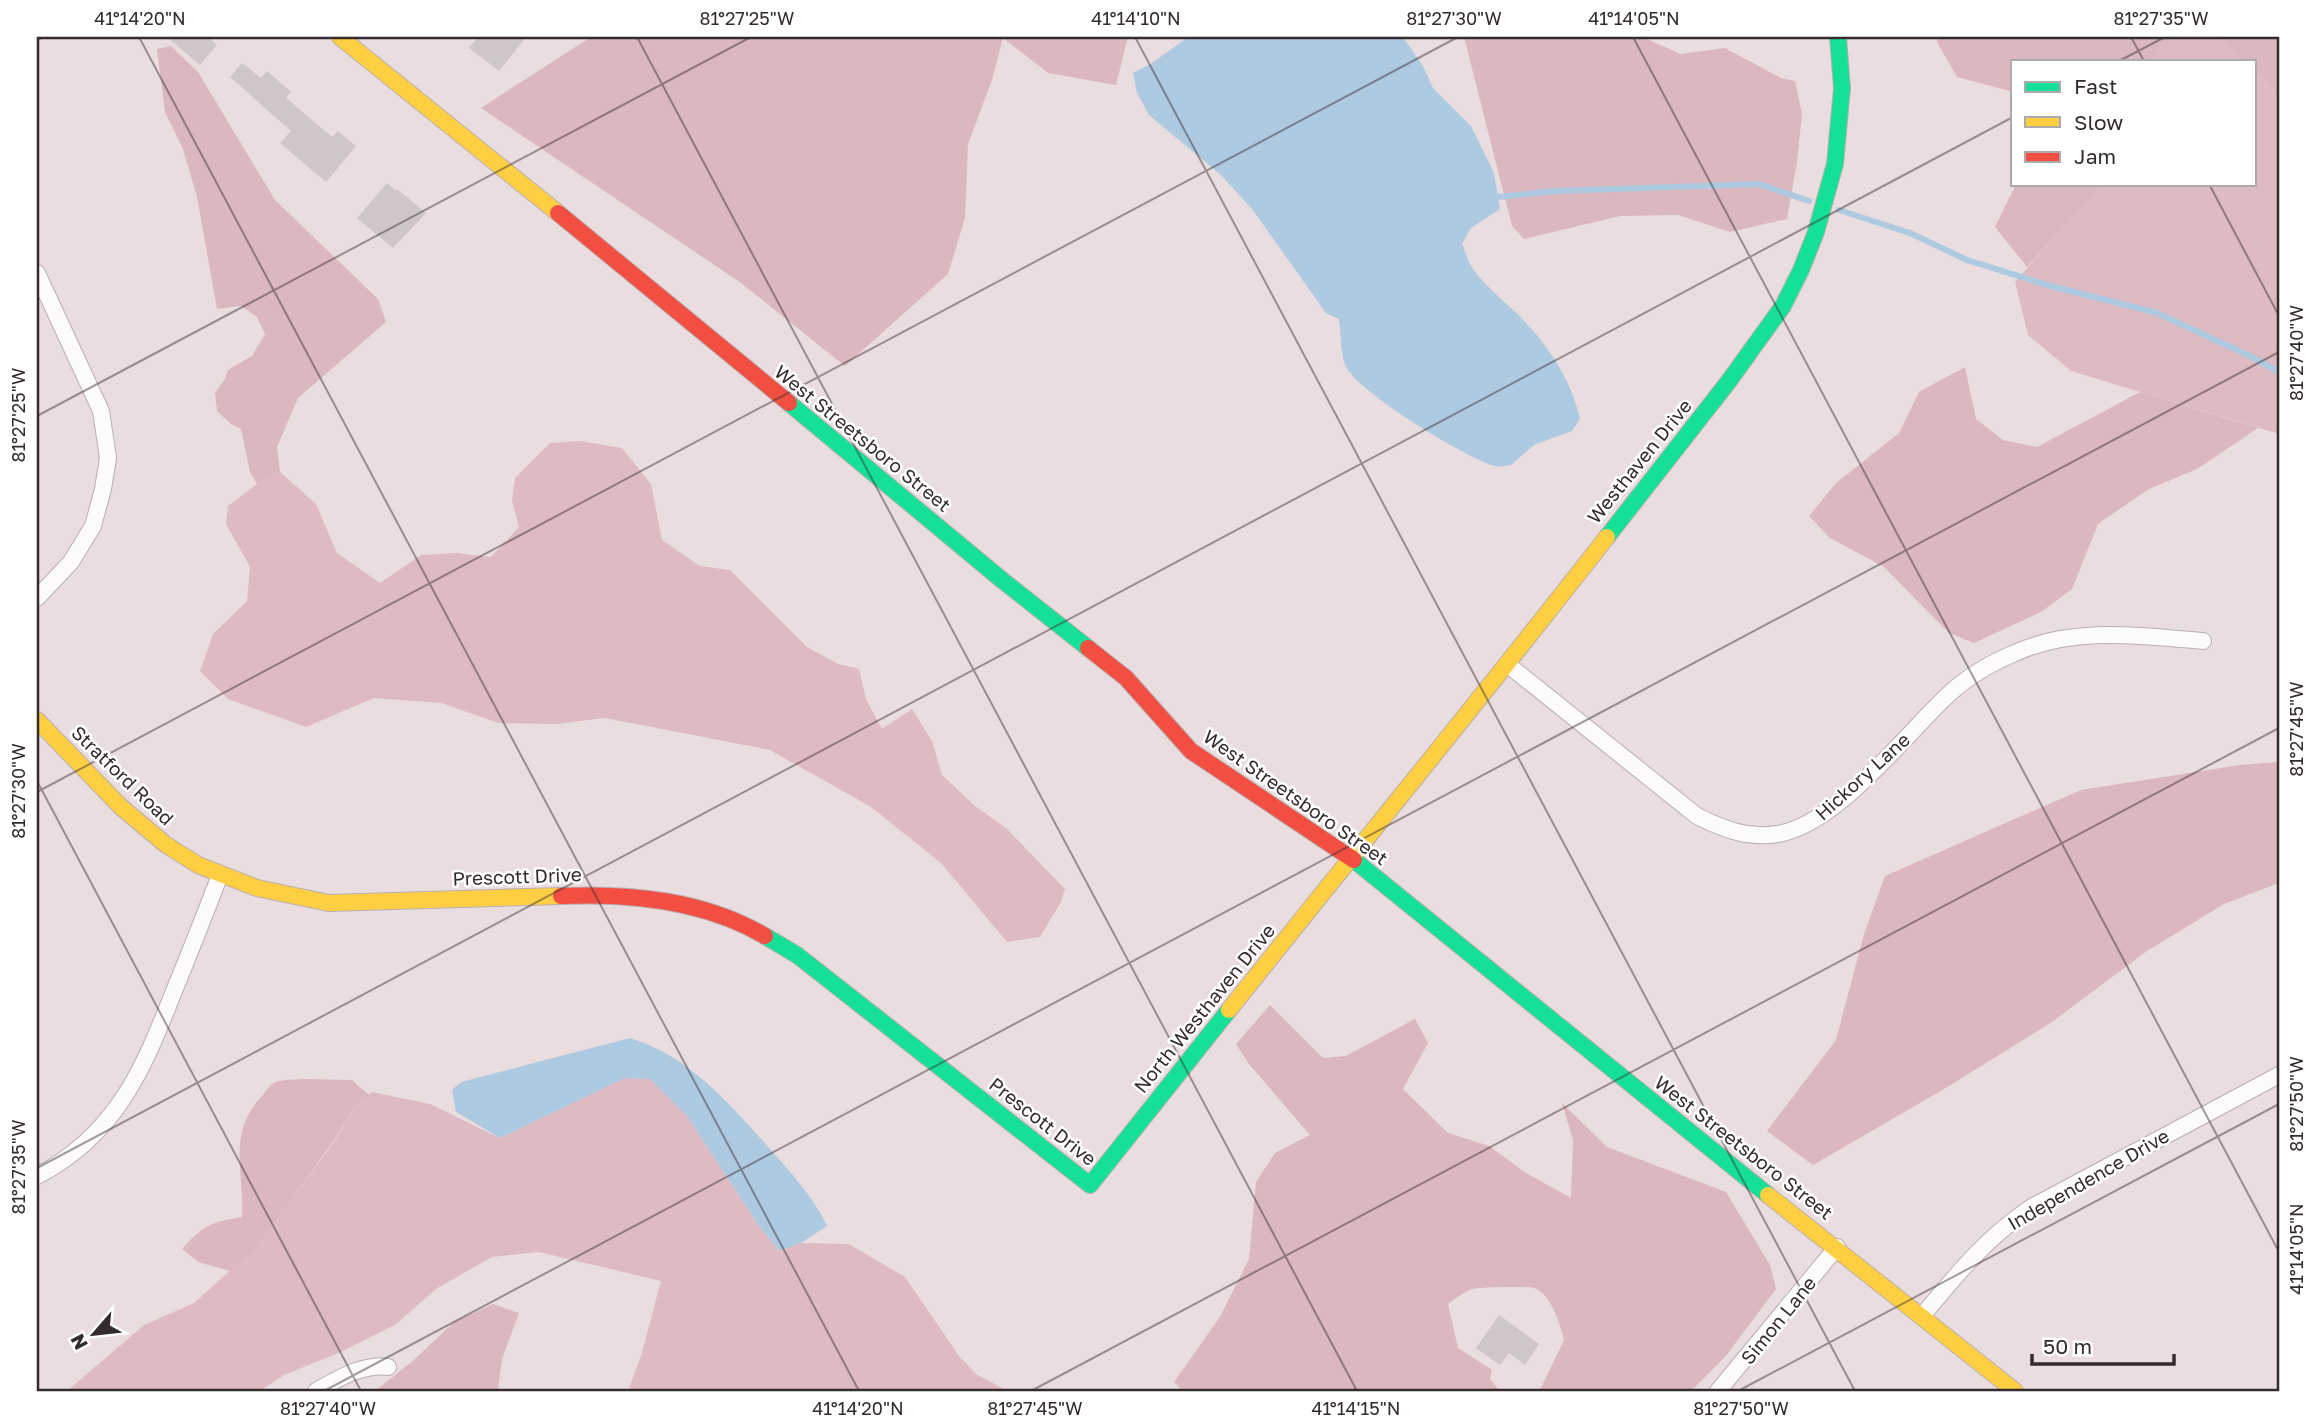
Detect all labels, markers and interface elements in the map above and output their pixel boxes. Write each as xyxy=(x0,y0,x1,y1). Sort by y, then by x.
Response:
text: 41°14'20"N xyxy=(94,7,186,29)
text: 81°27'25"W xyxy=(700,7,794,29)
text: 41°14'10"N xyxy=(1091,7,1181,29)
text: 81°27'30"W xyxy=(1406,7,1502,29)
text: 41°14'05"N xyxy=(1588,7,1680,29)
text: 81°27'35"W xyxy=(2114,7,2208,29)
legend xyxy=(2011,60,2256,186)
text: Fast xyxy=(2074,73,2117,99)
text: Slow xyxy=(2074,109,2123,135)
text: Jam xyxy=(2074,143,2116,169)
text: 81°27'40"W xyxy=(2285,305,2307,401)
street label: West Streetsboro Street xyxy=(770,360,956,516)
text: 81°27'25"W xyxy=(7,368,29,462)
street label: Westhaven Drive xyxy=(1582,394,1696,528)
text: 81°27'45"W xyxy=(2285,681,2307,777)
street label: Stratford Road xyxy=(67,720,179,830)
street label: West Streetsboro Street xyxy=(1199,725,1393,869)
street label: Hickory Lane xyxy=(1810,727,1914,825)
text: 81°27'30"W xyxy=(7,743,29,839)
street label: Prescott Drive xyxy=(452,862,582,890)
street label: North Westhaven Drive xyxy=(1129,919,1279,1097)
text: 81°27'50"W xyxy=(2285,1056,2307,1152)
street label: West Streetsboro Street xyxy=(1650,1070,1838,1224)
street label: Prescott Drive xyxy=(985,1072,1101,1170)
text: 81°27'35"W xyxy=(7,1120,29,1214)
street label: Independence Drive xyxy=(2003,1123,2173,1235)
text: 41°14'05"N xyxy=(2285,1203,2307,1295)
street label: Simon Lane xyxy=(1736,1271,1820,1369)
north arrow xyxy=(60,1298,130,1368)
scale bar xyxy=(2032,1323,2174,1367)
text: N xyxy=(65,1330,92,1354)
text: 50 m xyxy=(2043,1333,2092,1359)
text: 81°27'40"W xyxy=(280,1397,376,1419)
text: 41°14'20"N xyxy=(812,1397,904,1419)
text: 81°27'45"W xyxy=(987,1397,1083,1419)
text: 41°14'15"N xyxy=(1312,1397,1400,1419)
text: 81°27'50"W xyxy=(1693,1397,1789,1419)

